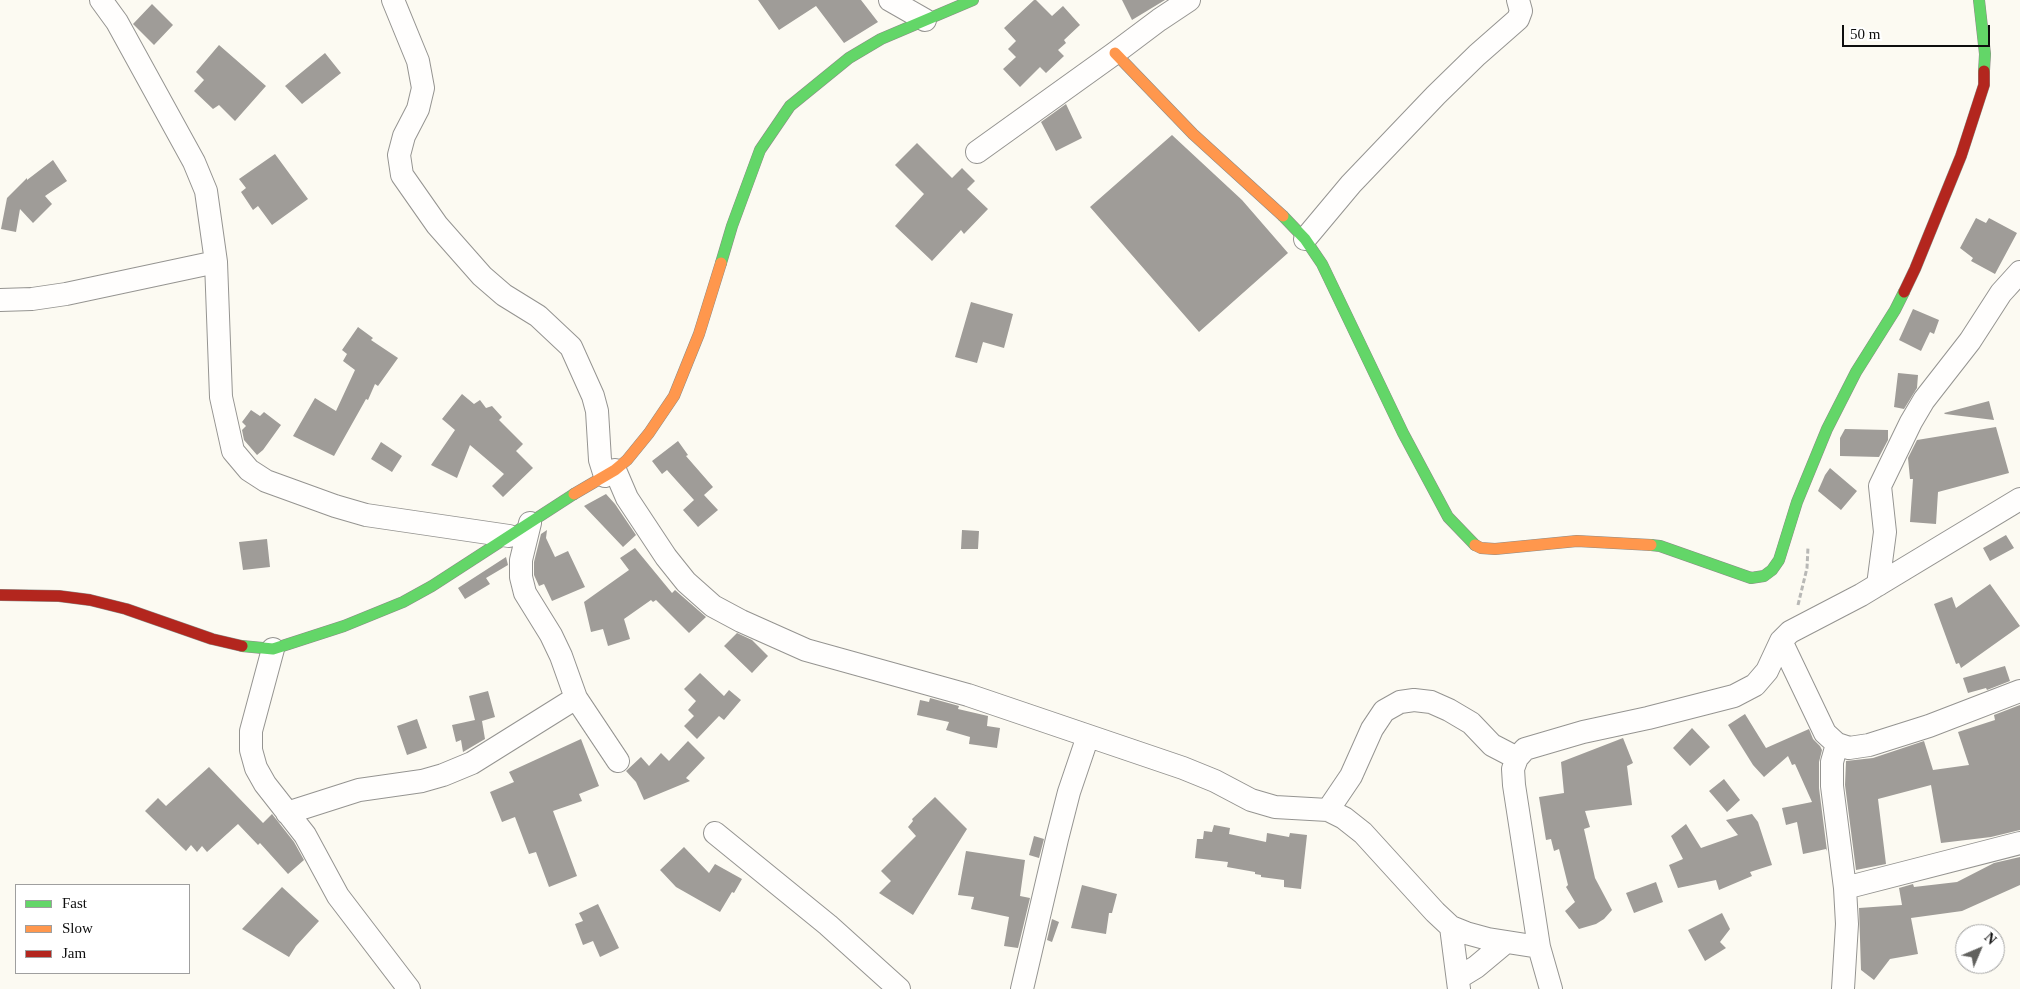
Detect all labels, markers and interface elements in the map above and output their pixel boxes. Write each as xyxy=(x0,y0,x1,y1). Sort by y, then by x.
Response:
scale bar xyxy=(1845,15,1992,47)
text: 50 m xyxy=(1850,26,1880,42)
legend xyxy=(15,884,190,974)
text: Fast xyxy=(62,895,87,911)
text: Slow xyxy=(62,920,93,936)
north arrow xyxy=(1955,924,2005,974)
text: N xyxy=(1981,930,1999,948)
text: Jam xyxy=(62,945,86,961)

